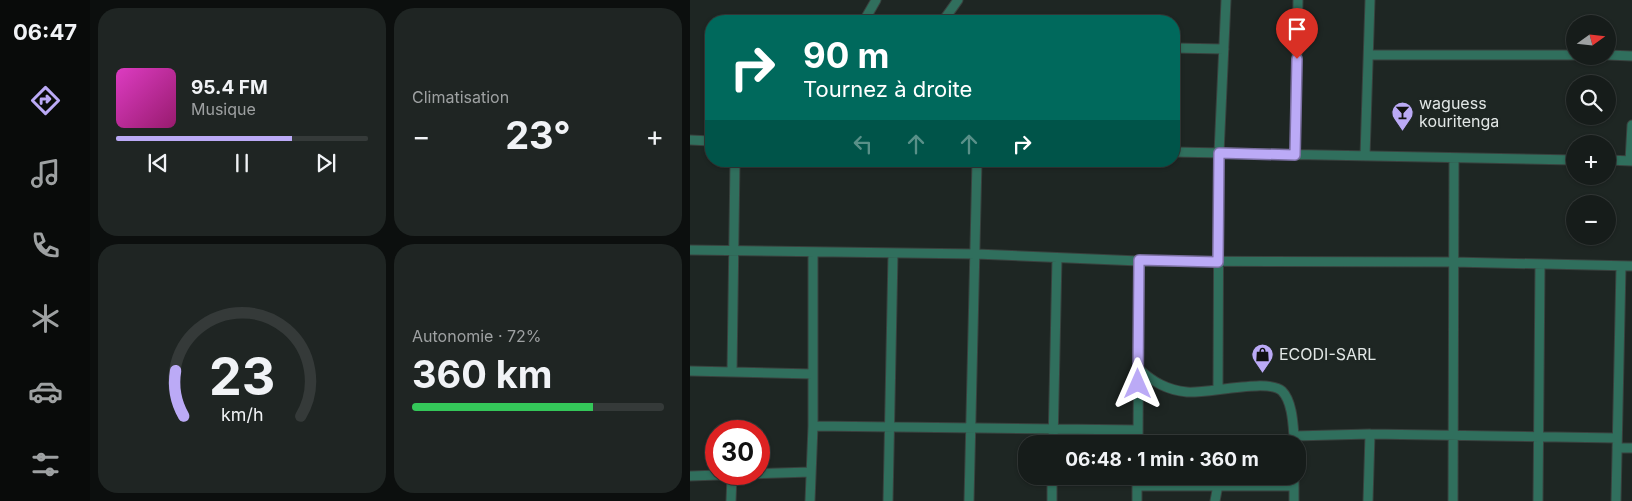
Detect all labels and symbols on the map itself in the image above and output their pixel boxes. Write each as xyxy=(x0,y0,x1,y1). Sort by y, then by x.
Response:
pin xyxy=(1276,8,1318,59)
north arrow xyxy=(1566,15,1616,65)
place label: waguess kouritenga xyxy=(1419,93,1499,131)
bar icon: waguess kouritenga xyxy=(1391,100,1415,131)
shop icon: ECODI-SARL xyxy=(1251,342,1275,373)
place label: ECODI-SARL xyxy=(1279,344,1376,364)
position arrow xyxy=(1111,357,1163,409)
speed limit sign: 30 xyxy=(705,420,770,485)

